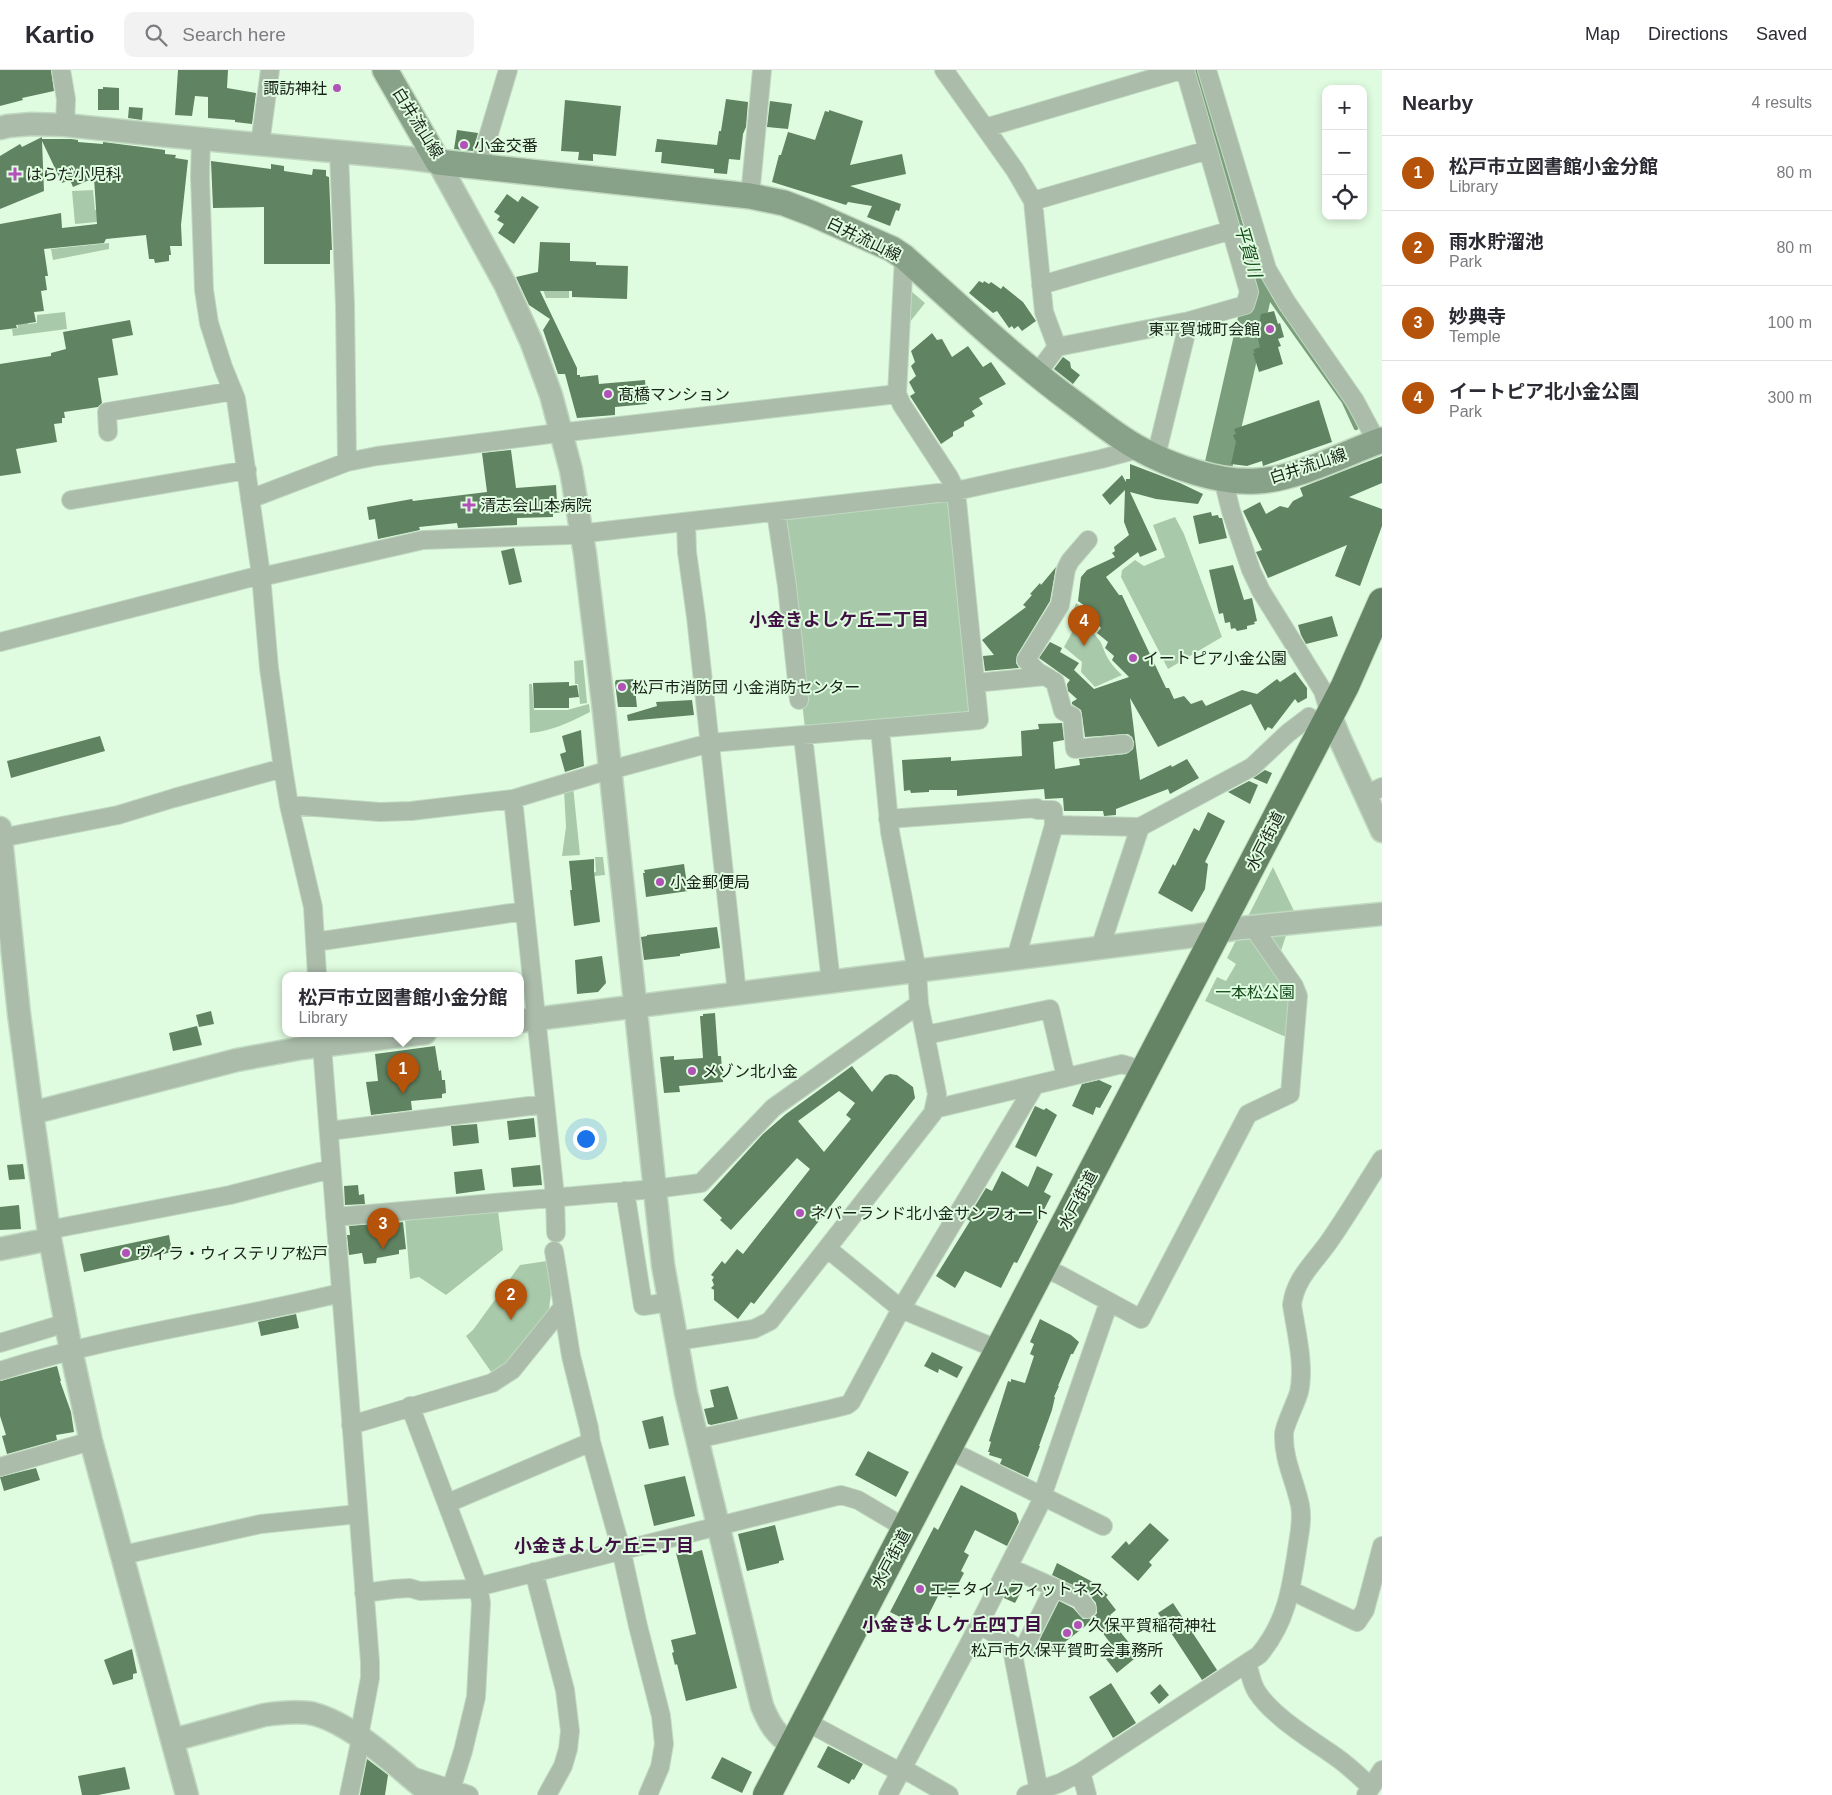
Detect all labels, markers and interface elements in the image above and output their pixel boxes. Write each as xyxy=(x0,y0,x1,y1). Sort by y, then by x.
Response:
search box xyxy=(124,12,474,57)
text: Kartio xyxy=(25,21,94,48)
icon: search xyxy=(142,21,170,49)
text: Search here xyxy=(182,24,286,45)
text: Map xyxy=(1585,24,1620,44)
text: Directions xyxy=(1648,24,1728,44)
text: Saved xyxy=(1756,24,1807,44)
place label: 諏訪神社 xyxy=(263,80,327,97)
marker: 諏訪神社 xyxy=(331,82,343,94)
street label: 白井流山線 xyxy=(390,85,446,161)
map controls xyxy=(1322,85,1367,220)
button: + xyxy=(1322,85,1367,130)
text: Nearby xyxy=(1402,91,1473,114)
text: 4 results xyxy=(1752,94,1812,111)
button: − xyxy=(1322,130,1367,175)
place label: 小金交番 xyxy=(474,137,538,154)
marker: 小金交番 xyxy=(458,139,470,151)
text: 松戸市立図書館小金分館 xyxy=(1449,156,1658,177)
text: 1 xyxy=(1414,164,1422,181)
text: 80 m xyxy=(1776,164,1812,181)
place label: はらだ小児科 xyxy=(26,166,122,183)
marker: はらだ小児科 xyxy=(8,167,22,181)
button: locate xyxy=(1322,175,1367,220)
text: Library xyxy=(1449,178,1498,195)
street label: 白井流山線 xyxy=(824,214,904,264)
water label: 平賀川 xyxy=(1231,222,1266,282)
text: 雨水貯溜池 xyxy=(1449,231,1544,252)
text: 2 xyxy=(1414,239,1422,256)
text: 80 m xyxy=(1776,239,1812,256)
text: Park xyxy=(1449,253,1482,270)
text: 妙典寺 xyxy=(1449,306,1506,327)
text: 3 xyxy=(1414,314,1422,331)
text: 100 m xyxy=(1768,314,1812,331)
place label: 東平賀城町会館 xyxy=(1148,321,1260,338)
marker: 東平賀城町会館 xyxy=(1264,323,1276,335)
text: Temple xyxy=(1449,328,1501,345)
text: イートピア北小金公園 xyxy=(1449,381,1639,402)
place label: 髙橋マンション xyxy=(618,386,730,403)
marker: 髙橋マンション xyxy=(602,388,614,400)
text: 4 xyxy=(1414,389,1422,406)
text: 300 m xyxy=(1768,389,1812,406)
text: Park xyxy=(1449,403,1482,420)
street label: 白井流山線 xyxy=(1267,446,1349,486)
place label: 清志会山本病院 xyxy=(480,497,592,514)
marker: 清志会山本病院 xyxy=(462,498,476,512)
pin: 4 xyxy=(1068,605,1100,646)
district label: 小金きよしケ丘二丁目 xyxy=(749,610,929,630)
place label: イートピア小金公園 xyxy=(1143,650,1287,667)
marker: イートピア小金公園 xyxy=(1127,652,1139,664)
place label: 松戸市消防団 小金消防センター xyxy=(632,679,860,696)
marker: 松戸市消防団 小金消防センター xyxy=(616,681,628,693)
street label: 水戸街道 xyxy=(1243,809,1287,873)
place label: 小金郵便局 xyxy=(670,874,750,891)
marker: 小金郵便局 xyxy=(654,876,666,888)
popup xyxy=(282,972,524,1037)
park label: 一本松公園 xyxy=(1215,984,1295,1001)
text: 松戸市立図書館小金分館 xyxy=(298,987,508,1008)
text: Library xyxy=(298,1009,347,1026)
pin: 1 xyxy=(387,1053,419,1094)
place label: メゾン北小金 xyxy=(702,1063,798,1080)
marker: メゾン北小金 xyxy=(686,1065,698,1077)
your location xyxy=(573,1126,599,1152)
street label: 水戸街道 xyxy=(1055,1168,1101,1232)
place label: ネバーランド北小金サンフォート xyxy=(810,1205,1050,1222)
marker: ネバーランド北小金サンフォート xyxy=(794,1207,806,1219)
pin: 3 xyxy=(367,1208,399,1249)
place label: ヴィラ・ウィステリア松戸 xyxy=(136,1245,328,1262)
marker: ヴィラ・ウィステリア松戸 xyxy=(120,1247,132,1259)
pin: 2 xyxy=(495,1279,527,1320)
street label: 水戸街道 xyxy=(868,1527,914,1591)
district label: 小金きよしケ丘三丁目 xyxy=(514,1536,694,1556)
place label: エニタイムフィットネス xyxy=(930,1581,1104,1598)
marker: エニタイムフィットネス xyxy=(914,1583,926,1595)
district label: 小金きよしケ丘四丁目 xyxy=(862,1615,1042,1635)
place label: 久保平賀稲荷神社 xyxy=(1088,1617,1216,1634)
marker: 久保平賀稲荷神社 xyxy=(1072,1619,1084,1631)
marker: 松戸市久保平賀町会事務所 xyxy=(1061,1627,1073,1639)
place label: 松戸市久保平賀町会事務所 xyxy=(971,1642,1163,1659)

